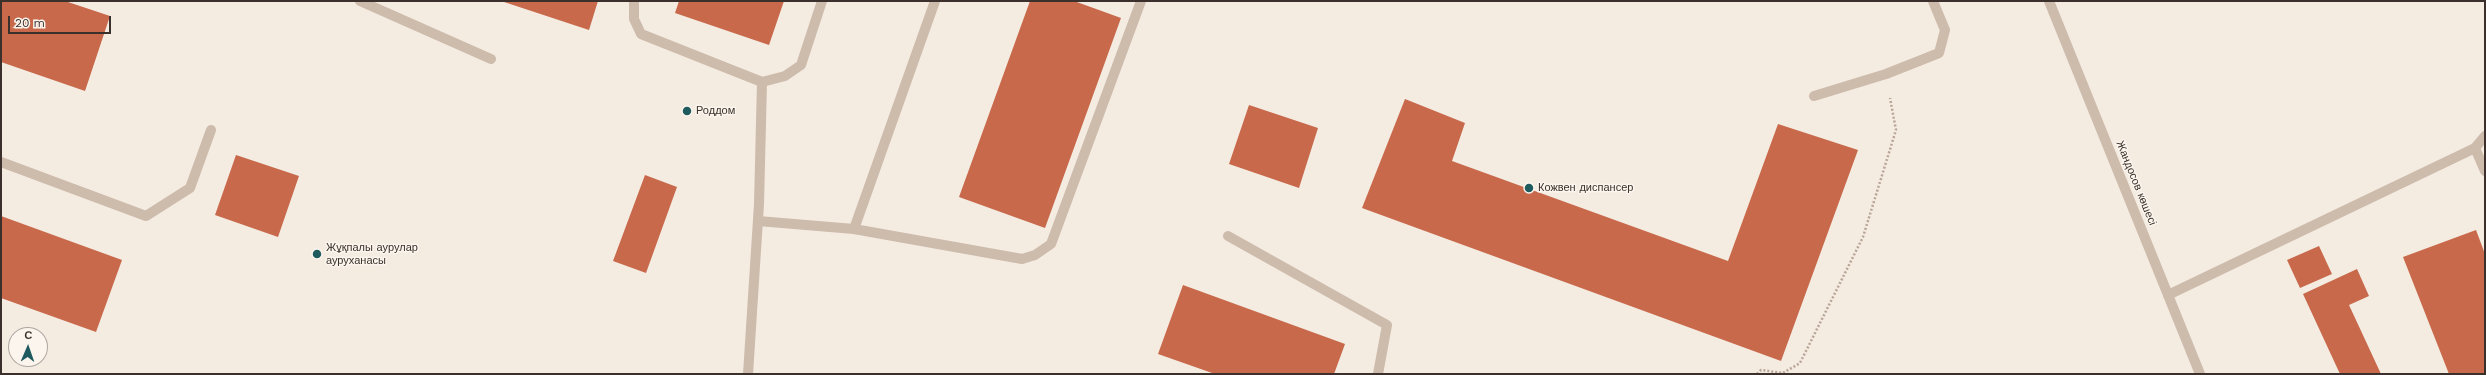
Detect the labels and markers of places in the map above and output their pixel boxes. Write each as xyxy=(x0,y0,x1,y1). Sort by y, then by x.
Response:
place label: Роддом xyxy=(696,104,735,118)
marker: Роддом xyxy=(681,105,693,117)
place label: Кожвен диспансер xyxy=(1538,181,1633,195)
marker: Кожвен диспансер xyxy=(1523,182,1535,194)
place label: Жұқпалы аурулар ауруханасы xyxy=(326,241,418,267)
marker: Жұқпалы аурулар ауруханасы xyxy=(311,248,323,260)

